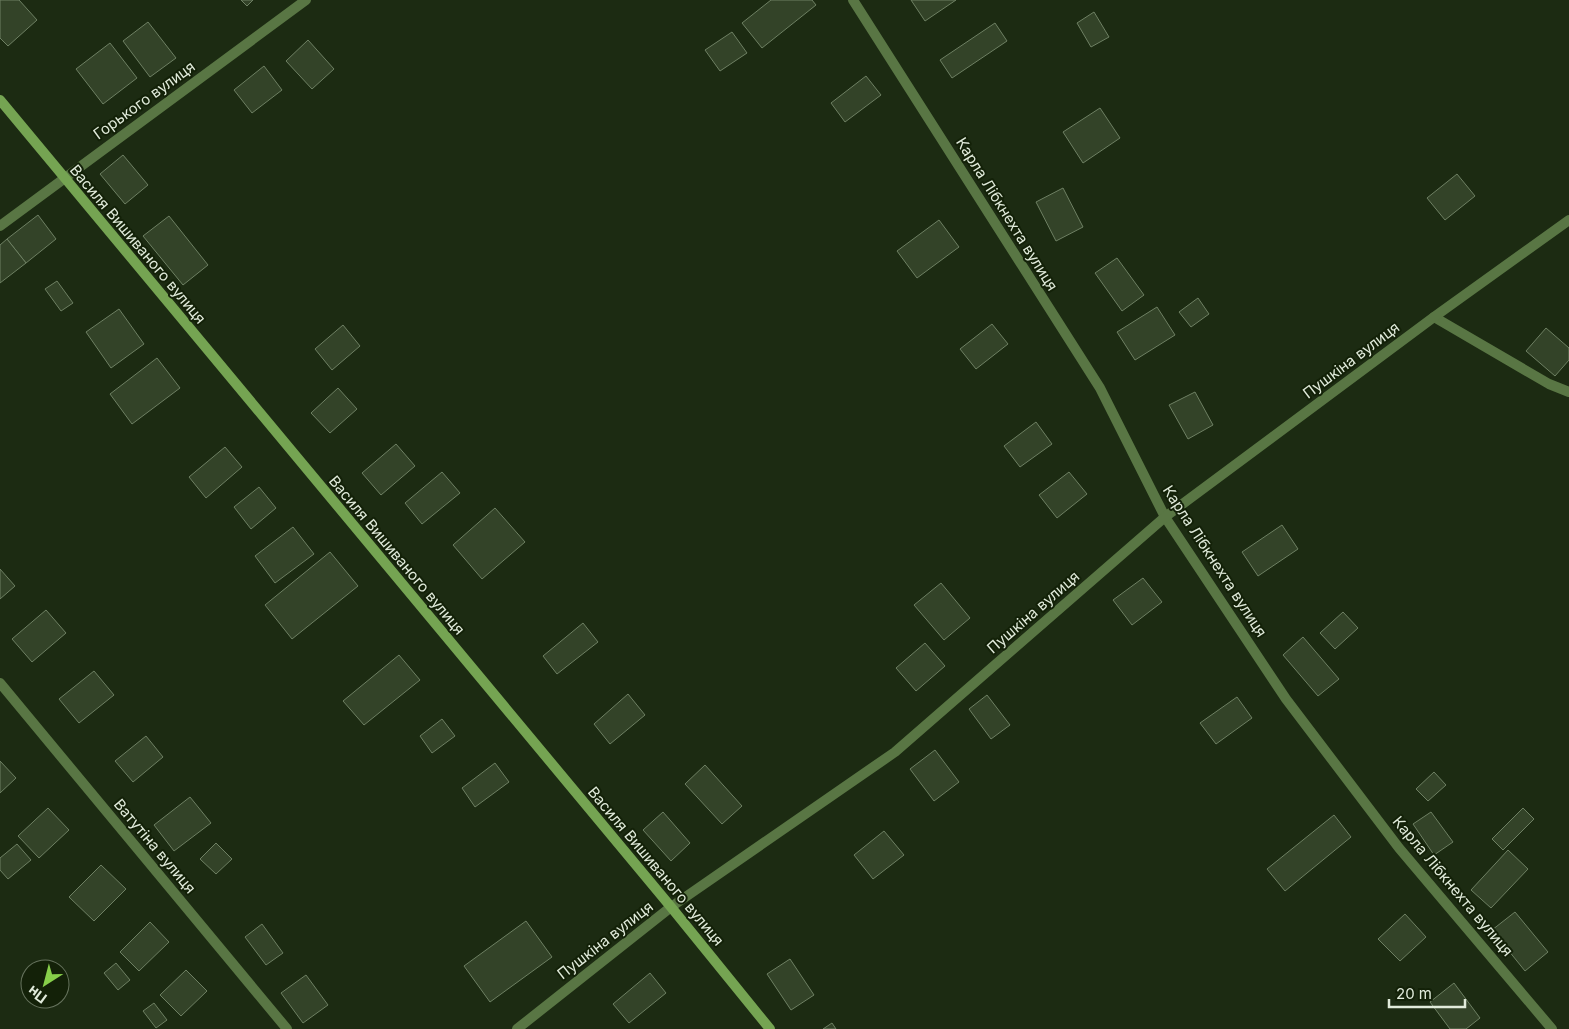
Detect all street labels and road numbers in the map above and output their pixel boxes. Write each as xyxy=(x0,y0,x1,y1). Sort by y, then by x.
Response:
street label: Горького вулиця xyxy=(89,57,199,143)
street label: Карла Лібкнехта вулиця xyxy=(952,134,1062,294)
street label: Василя Вишиваного вулиця xyxy=(66,161,210,327)
street label: Пушкіна вулиця xyxy=(1299,317,1403,403)
street label: Василя Вишиваного вулиця xyxy=(325,472,469,638)
street label: Карла Лібкнехта вулиця xyxy=(1159,482,1271,640)
street label: Пушкіна вулиця xyxy=(983,567,1083,657)
street label: Василя Вишиваного вулиця xyxy=(584,783,728,949)
street label: Ватутіна вулиця xyxy=(110,795,200,897)
street label: Карла Лібкнехта вулиця xyxy=(1389,812,1517,960)
street label: Пушкіна вулиця xyxy=(553,897,657,983)

